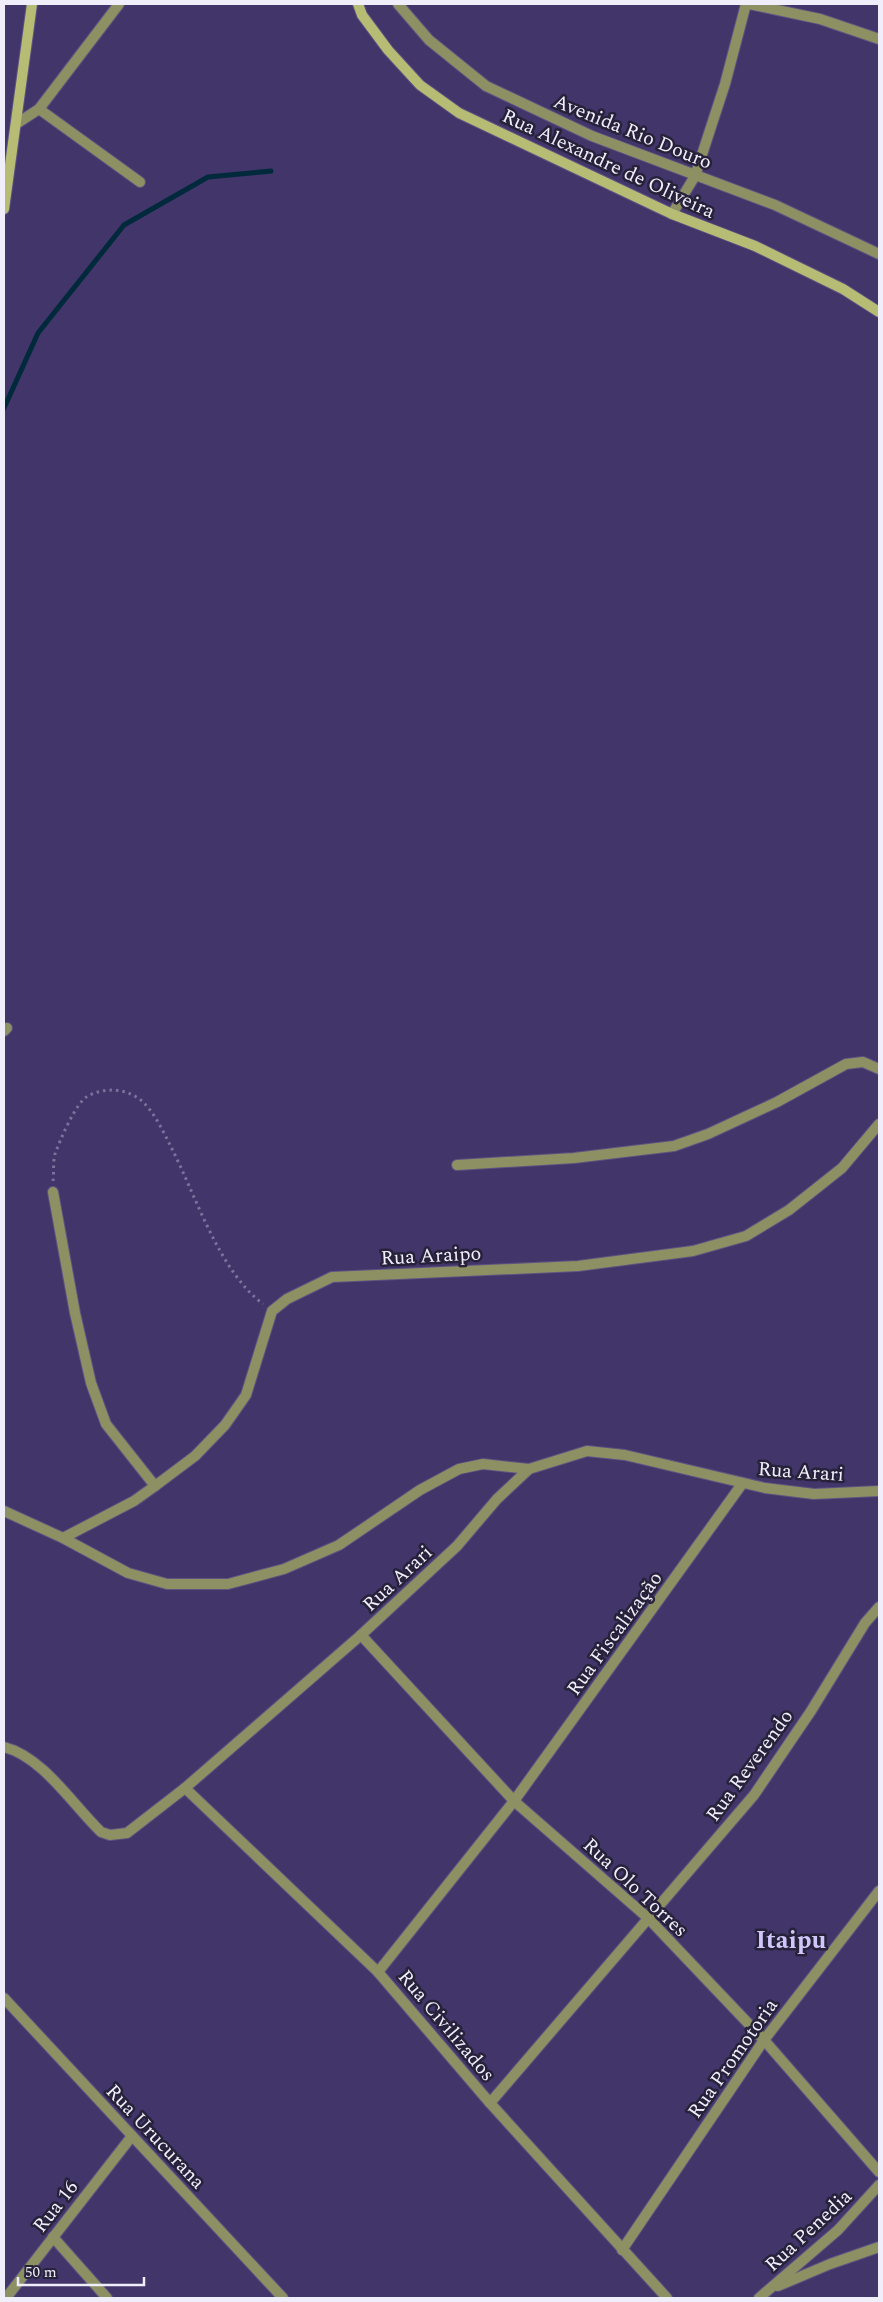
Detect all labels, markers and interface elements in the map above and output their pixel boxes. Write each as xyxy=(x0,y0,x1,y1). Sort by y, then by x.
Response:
street label: Avenida Rio Douro xyxy=(549,86,716,177)
street label: Rua Alexandre de Oliveira xyxy=(497,101,720,227)
street label: Rua Araipo xyxy=(380,1238,482,1274)
street label: Rua Arari xyxy=(757,1454,845,1490)
street label: Rua Arari xyxy=(356,1538,439,1619)
street label: Rua Fiscalização xyxy=(559,1565,670,1702)
street label: Rua Reverendo xyxy=(699,1703,801,1828)
street label: Rua Olo Torres xyxy=(576,1831,695,1945)
district label: Itaipu xyxy=(756,1922,827,1960)
street label: Rua Civilizados xyxy=(390,1963,502,2088)
street label: Rua Promotoria xyxy=(680,1992,785,2125)
street label: Rua Urucurana xyxy=(99,2077,212,2196)
street label: Rua 16 xyxy=(26,2174,86,2239)
street label: Rua Penedia xyxy=(758,2182,859,2279)
scale bar xyxy=(18,2254,144,2286)
text: 50 m xyxy=(25,2261,57,2284)

